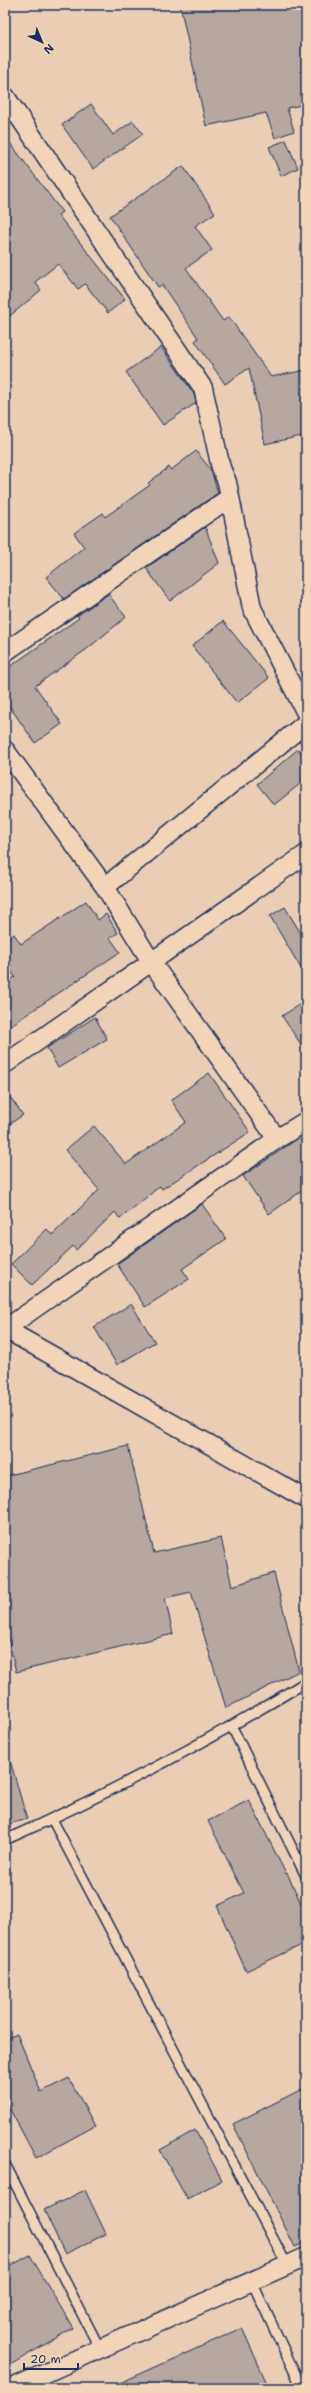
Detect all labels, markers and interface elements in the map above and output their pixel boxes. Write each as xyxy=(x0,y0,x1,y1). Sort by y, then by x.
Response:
north arrow xyxy=(22,22,62,62)
text: N xyxy=(40,40,57,57)
scale bar xyxy=(24,2345,78,2371)
text: 20 m xyxy=(30,2351,61,2367)

